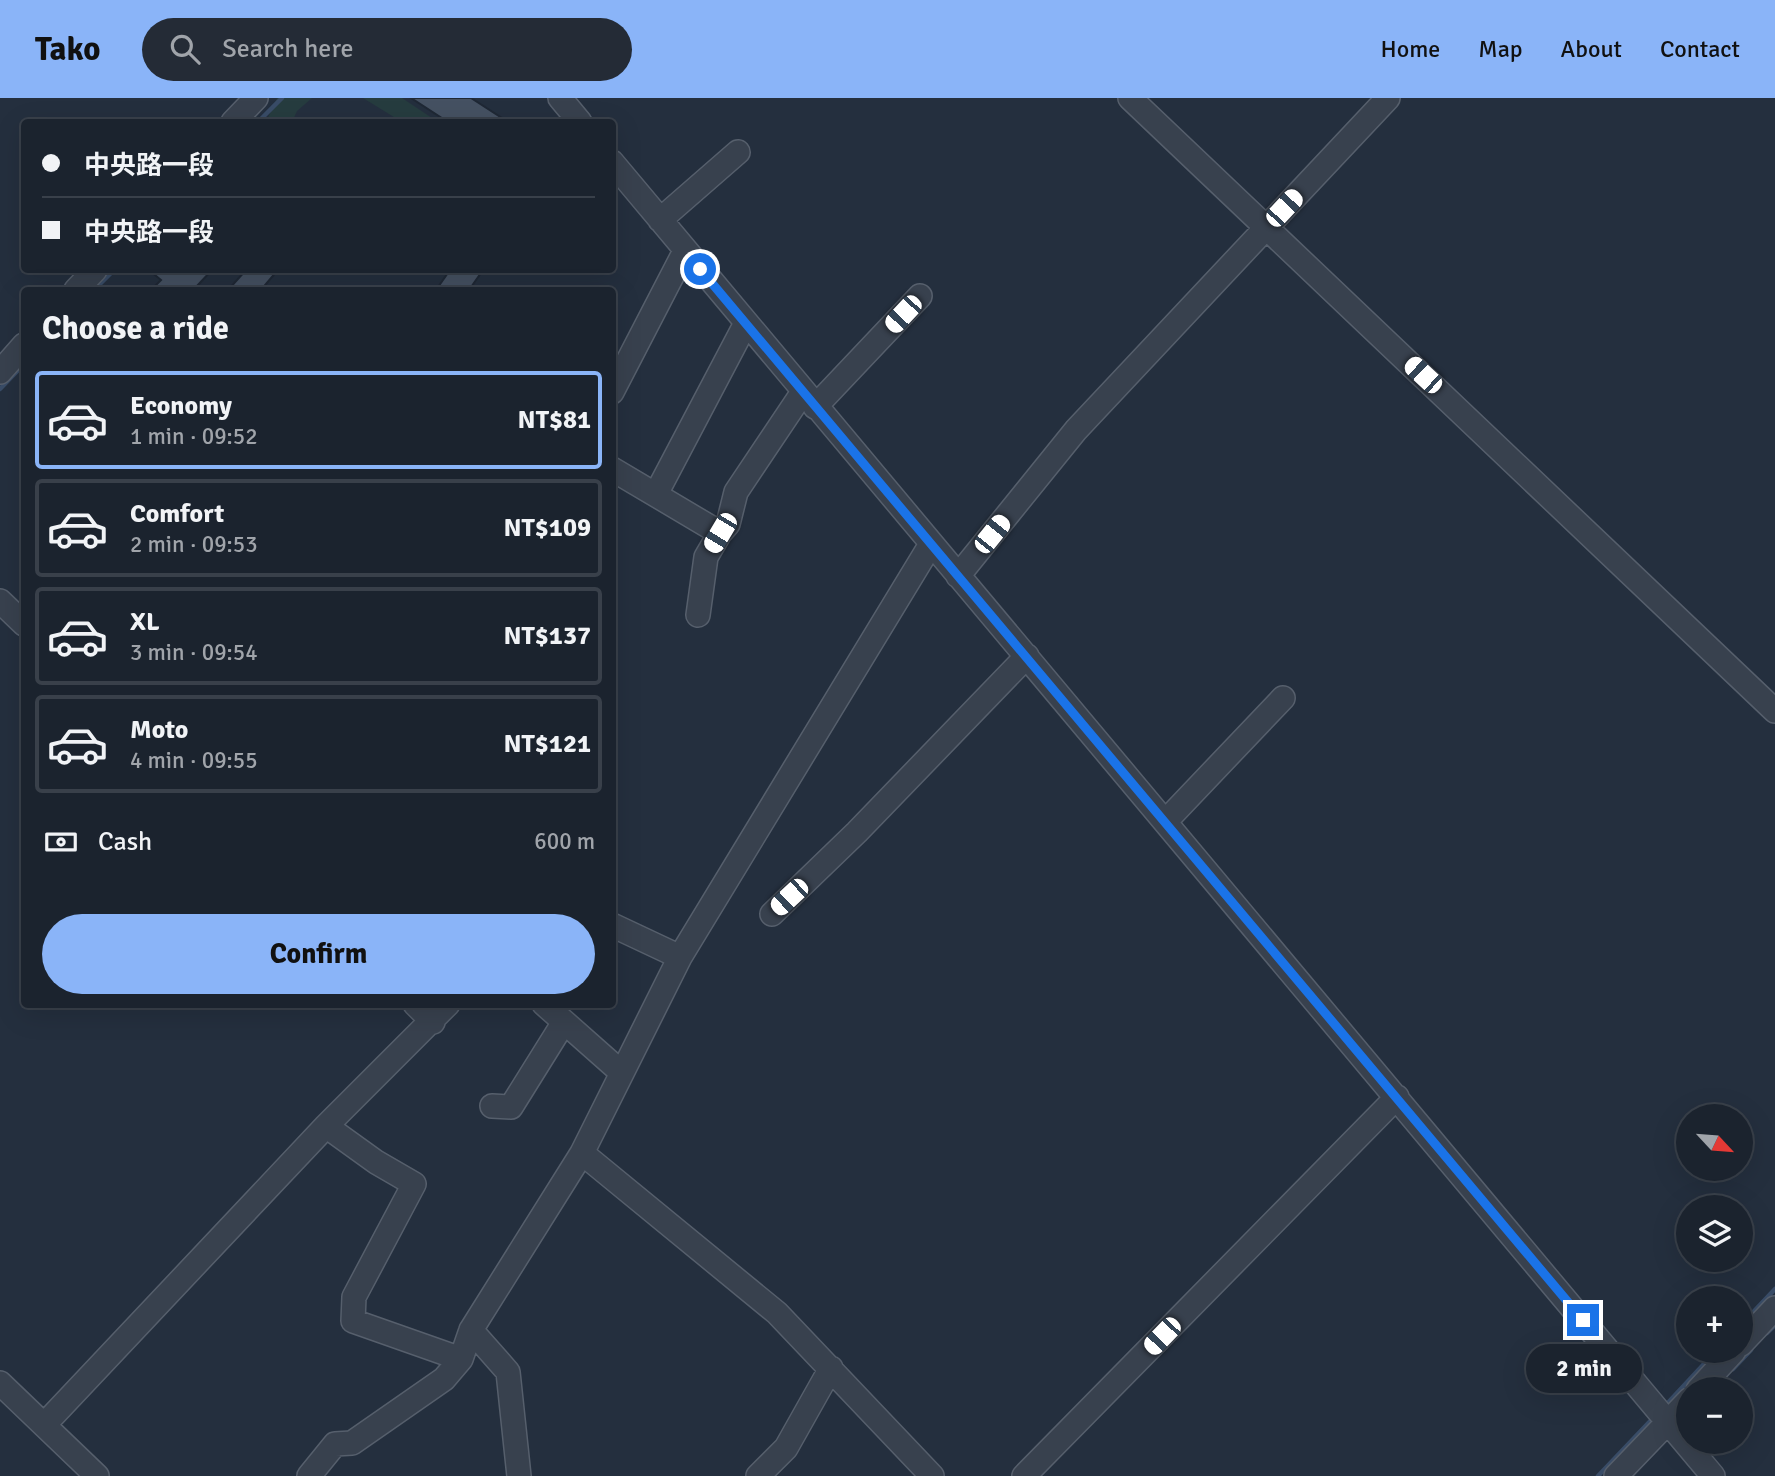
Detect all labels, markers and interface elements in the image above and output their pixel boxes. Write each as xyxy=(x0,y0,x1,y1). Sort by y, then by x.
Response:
search box xyxy=(142,18,632,81)
text: Tako xyxy=(35,29,100,70)
icon: search xyxy=(166,30,204,68)
text: Search here xyxy=(222,33,353,65)
text: Home xyxy=(1380,34,1440,64)
text: Map xyxy=(1478,34,1523,64)
text: About xyxy=(1561,34,1622,64)
text: Contact xyxy=(1660,34,1740,64)
text: 中央路一段 xyxy=(84,150,214,182)
car xyxy=(1262,185,1307,231)
text: 中央路一段 xyxy=(84,217,214,249)
route start xyxy=(684,253,716,285)
car xyxy=(881,291,926,337)
text: Choose a ride xyxy=(42,309,229,348)
car xyxy=(1401,353,1446,397)
icon: car xyxy=(46,389,109,452)
text: Economy xyxy=(130,390,232,422)
text: NT$81 xyxy=(518,404,591,436)
text: 1 min · 09:52 xyxy=(130,422,258,451)
icon: car xyxy=(46,497,109,560)
text: Comfort xyxy=(130,498,224,530)
car xyxy=(701,510,740,556)
car xyxy=(971,511,1014,557)
text: NT$109 xyxy=(504,512,591,544)
text: 2 min · 09:53 xyxy=(130,530,258,559)
icon: car xyxy=(46,605,109,668)
text: XL xyxy=(130,606,160,638)
text: NT$137 xyxy=(504,620,591,652)
text: 3 min · 09:54 xyxy=(130,638,258,667)
icon: car xyxy=(46,713,109,776)
text: Moto xyxy=(130,714,188,746)
text: NT$121 xyxy=(504,728,591,760)
text: 4 min · 09:55 xyxy=(130,746,258,775)
icon: cash xyxy=(42,823,80,861)
text: Cash xyxy=(98,826,152,858)
text: 600 m xyxy=(534,827,595,856)
car xyxy=(767,875,812,919)
button: Confirm xyxy=(42,914,595,994)
north arrow xyxy=(1676,1104,1754,1181)
map controls xyxy=(1676,1104,1753,1454)
button: layers xyxy=(1676,1195,1753,1272)
button: + xyxy=(1676,1286,1753,1363)
route end xyxy=(1567,1304,1599,1336)
car xyxy=(1140,1314,1185,1358)
callout: 2 min xyxy=(1525,1344,1641,1394)
text: 2 min xyxy=(1556,1354,1612,1383)
button: − xyxy=(1676,1377,1753,1454)

